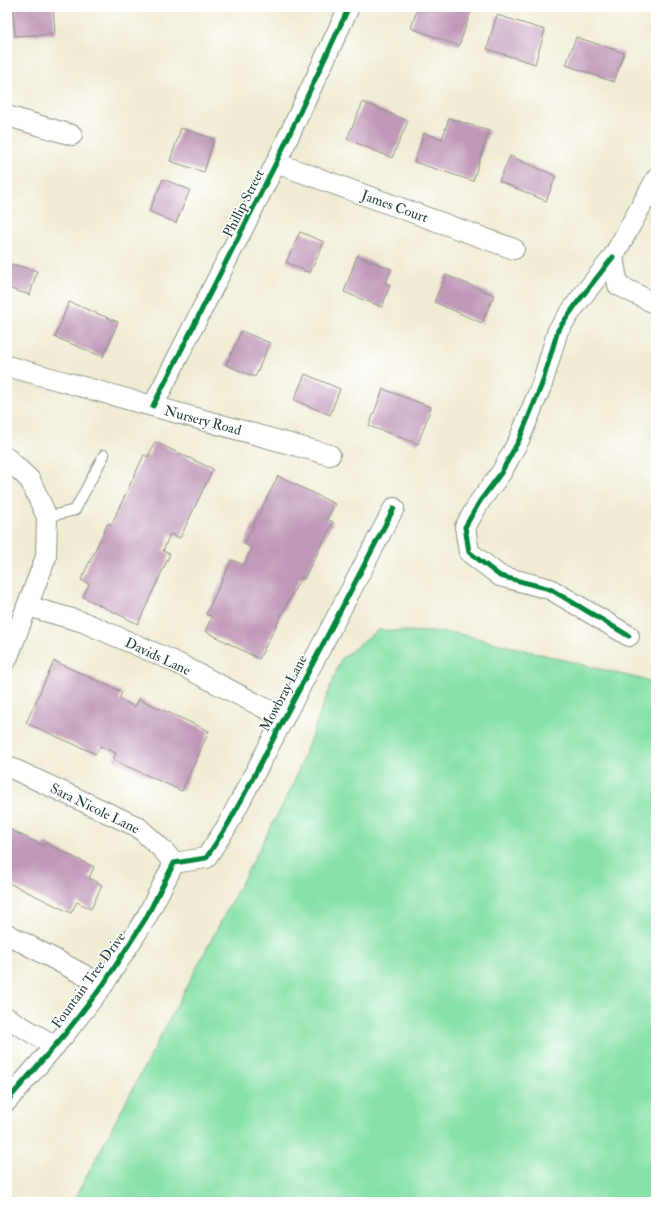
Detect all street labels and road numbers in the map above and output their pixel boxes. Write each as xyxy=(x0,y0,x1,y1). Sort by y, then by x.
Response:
street label: Phillip Street xyxy=(219,166,269,240)
street label: James Court xyxy=(358,186,431,227)
street label: Nursery Road xyxy=(162,402,243,440)
street label: Davids Lane xyxy=(122,634,193,679)
street label: Mowbray Lane xyxy=(256,652,312,735)
street label: Sara Nicole Lane xyxy=(47,780,142,837)
street label: Fountain Tree Drive xyxy=(48,929,129,1032)

